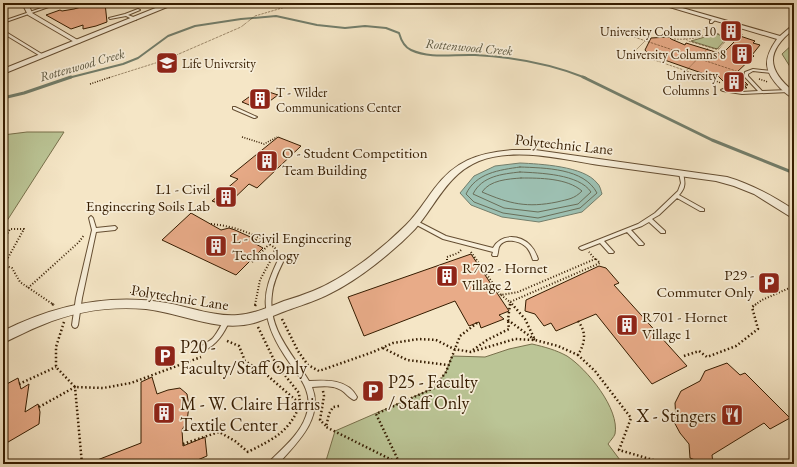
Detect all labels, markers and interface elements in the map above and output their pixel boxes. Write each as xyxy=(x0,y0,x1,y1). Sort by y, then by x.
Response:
building icon: University Columns 10 xyxy=(718,18,744,44)
place label: University Columns 10 xyxy=(600,23,716,40)
water label: Rottenwood Creek xyxy=(425,35,513,59)
building icon: University Columns 8 xyxy=(729,41,755,67)
water label: Rottenwood Creek xyxy=(38,45,127,85)
place label: University Columns 8 xyxy=(616,46,726,63)
school or university icon: Life University xyxy=(154,50,180,76)
place label: Life University xyxy=(182,55,256,72)
place label: University Columns 1 xyxy=(663,67,718,99)
building icon: University Columns 1 xyxy=(721,69,747,95)
place label: T - Wilder Communications Center xyxy=(276,84,402,116)
building icon: T - Wilder Communications Center xyxy=(247,86,273,112)
street label: Polytechnic Lane xyxy=(514,129,614,159)
place label: O - Student Competition Team Building xyxy=(282,143,428,179)
building icon: O - Student Competition Team Building xyxy=(254,148,280,174)
place label: L1 - Civil Engineering Soils Lab xyxy=(86,179,210,215)
building icon: L1 - Civil Engineering Soils Lab xyxy=(213,184,239,210)
place label: L - Civil Engineering Technology xyxy=(232,228,352,264)
building icon: L - Civil Engineering Technology xyxy=(203,233,229,259)
place label: R702 - Hornet Village 2 xyxy=(462,258,548,294)
building icon: R702 - Hornet Village 2 xyxy=(434,263,460,289)
place label: P29 - Commuter Only xyxy=(657,265,754,301)
parking icon: P29 - Commuter Only xyxy=(756,270,782,296)
street label: Polytechnic Lane xyxy=(130,280,230,314)
place label: R701 - Hornet Village 1 xyxy=(642,307,728,343)
building icon: R701 - Hornet Village 1 xyxy=(614,312,640,338)
place label: P20 - Faculty/Staff Only xyxy=(180,335,307,379)
parking icon: P20 - Faculty/Staff Only xyxy=(152,343,178,369)
place label: P25 - Faculty / Staff Only xyxy=(388,370,478,414)
parking icon: P25 - Faculty / Staff Only xyxy=(360,378,386,404)
place label: M - W. Claire Harris Textile Center xyxy=(180,392,320,436)
building icon: M - W. Claire Harris Textile Center xyxy=(151,400,177,426)
restaurant icon: X - Stingers xyxy=(719,402,745,428)
place label: X - Stingers xyxy=(636,404,716,427)

